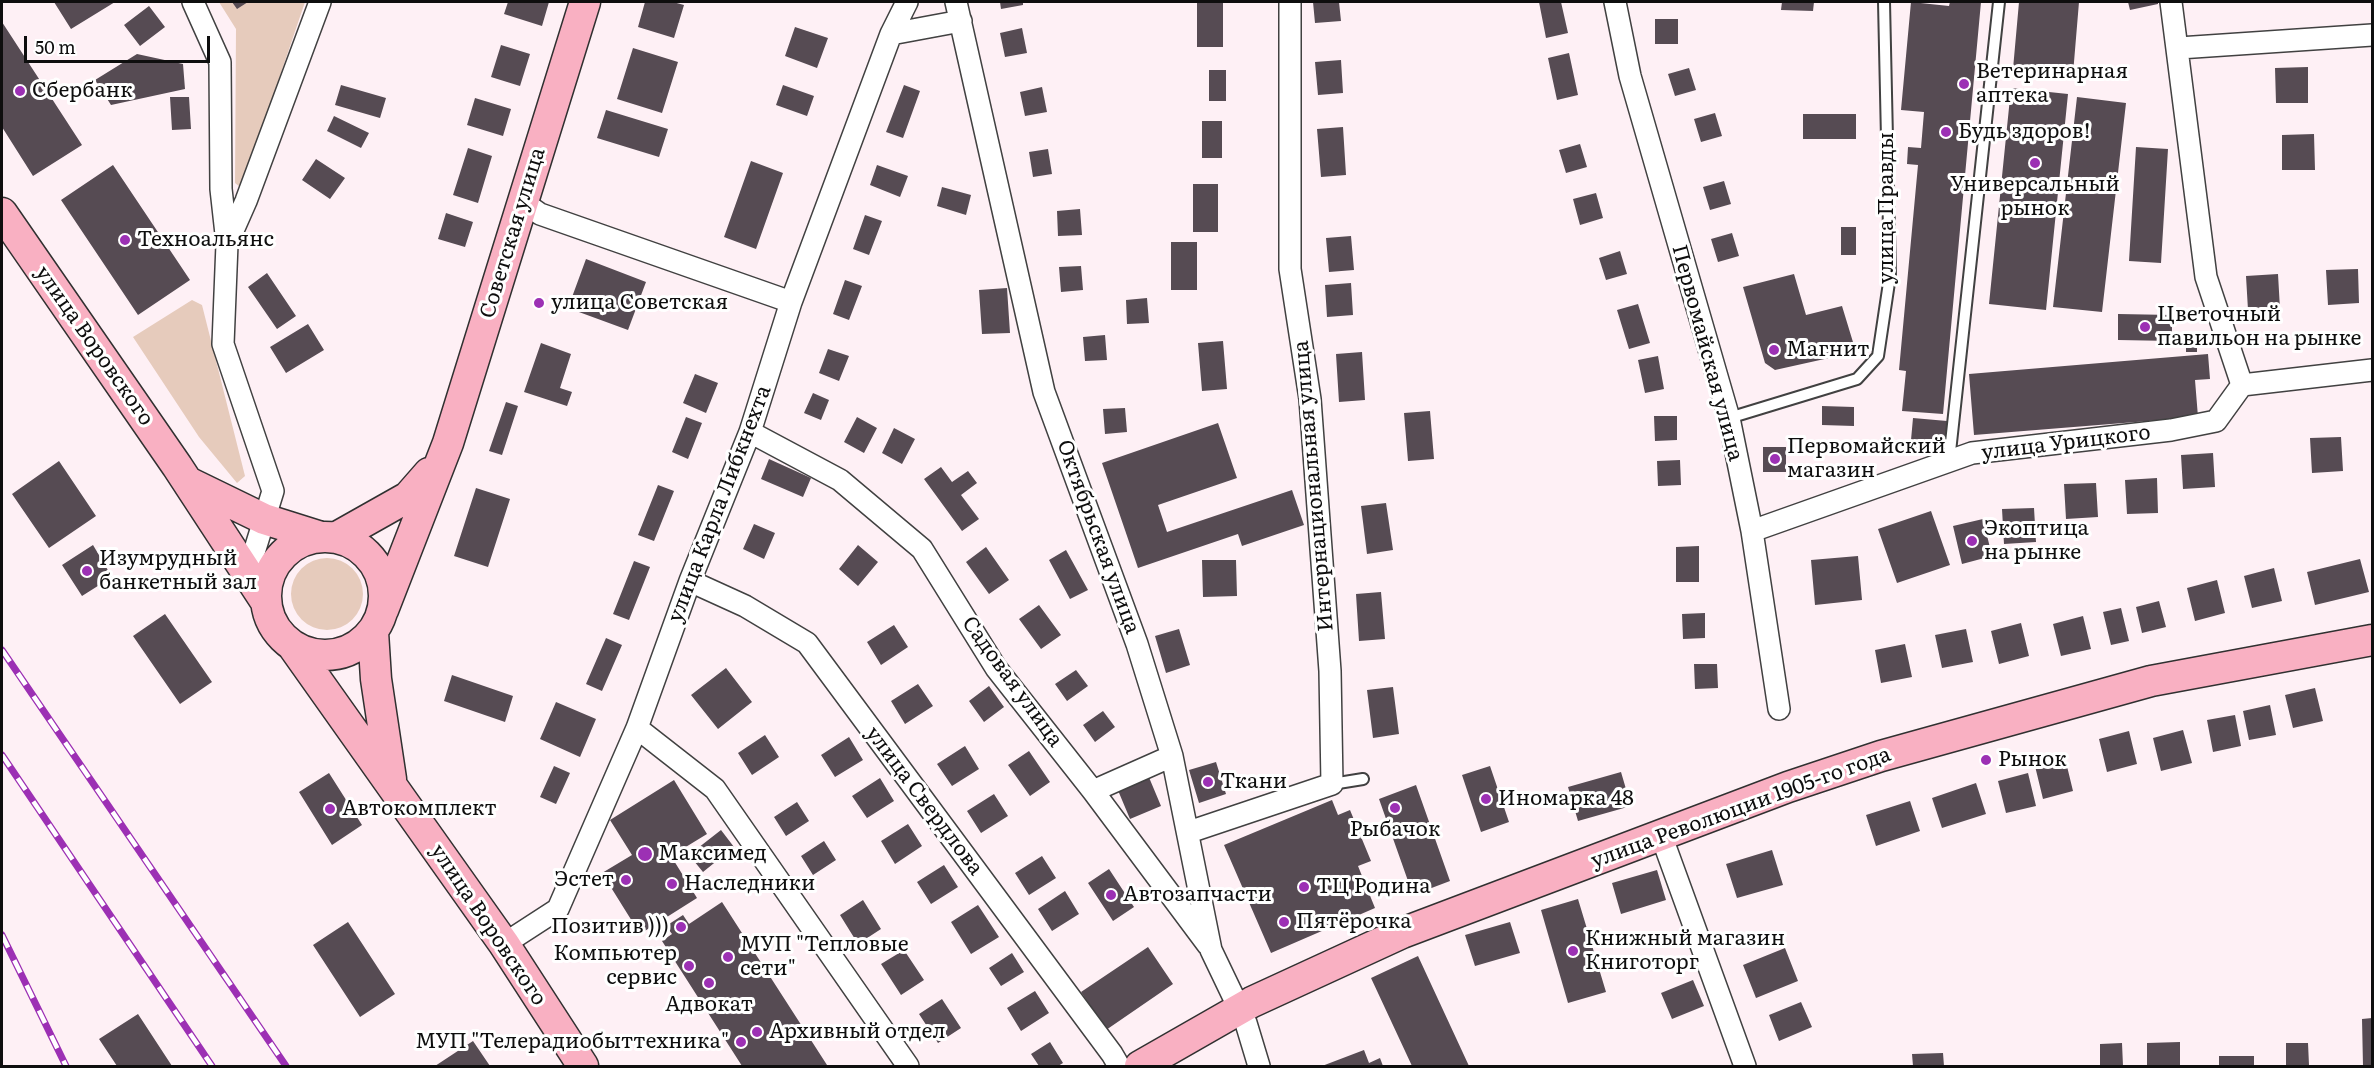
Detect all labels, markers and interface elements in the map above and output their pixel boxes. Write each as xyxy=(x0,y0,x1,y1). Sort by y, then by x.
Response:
scale bar xyxy=(27,24,213,62)
text: 50 m xyxy=(35,33,76,60)
place label: Ветеринарная аптека xyxy=(1976,59,2128,109)
marker: Ветеринарная аптека xyxy=(1957,77,1971,91)
place label: Сбербанк xyxy=(32,78,133,104)
marker: Сбербанк xyxy=(13,84,27,98)
place label: Будь здоров! xyxy=(1958,119,2090,145)
marker: Будь здоров! xyxy=(1939,125,1953,139)
street label: улица Правды xyxy=(1874,132,1900,284)
street label: Советская улица xyxy=(475,145,551,321)
marker: Универсальный рынок xyxy=(2028,156,2042,170)
place label: Универсальный рынок xyxy=(1950,172,2120,222)
place label: Техноальянс xyxy=(137,227,274,253)
marker: Техноальянс xyxy=(118,233,132,247)
street label: Первомайская улица xyxy=(1666,242,1748,464)
street label: улица Воровского xyxy=(29,261,159,431)
place label: улица Советская xyxy=(551,290,728,316)
marker: улица Советская xyxy=(532,296,546,310)
place label: Цветочный павильон на рынке xyxy=(2157,302,2361,352)
marker: Цветочный павильон на рынке xyxy=(2138,320,2152,334)
place label: Магнит xyxy=(1786,337,1870,363)
street label: Интернациональная улица xyxy=(1289,340,1339,632)
marker: Магнит xyxy=(1767,343,1781,357)
street label: улица Карла Либкнехта xyxy=(663,382,777,626)
street label: улица Урицкого xyxy=(1980,420,2152,466)
place label: Первомайский магазин xyxy=(1787,434,1946,484)
street label: Октябрьская улица xyxy=(1051,437,1145,637)
marker: Первомайский магазин xyxy=(1768,452,1782,466)
place label: Экоптица на рынке xyxy=(1984,516,2089,566)
marker: Экоптица на рынке xyxy=(1965,534,1979,548)
place label: Изумрудный банкетный зал xyxy=(99,546,257,596)
marker: Изумрудный банкетный зал xyxy=(80,564,94,578)
street label: Садовая улица xyxy=(956,612,1068,752)
street label: улица Свердлова xyxy=(860,722,988,880)
street label: улица Революции 1905-го года xyxy=(1588,742,1894,874)
place label: Рынок xyxy=(1998,747,2067,773)
marker: Рынок xyxy=(1979,753,1993,767)
place label: Ткани xyxy=(1220,769,1287,795)
marker: Ткани xyxy=(1201,775,1215,789)
place label: Иномарка 48 xyxy=(1498,786,1634,812)
marker: Иномарка 48 xyxy=(1479,792,1493,806)
place label: Автокомплект xyxy=(342,796,497,822)
marker: Рыбачок xyxy=(1388,801,1402,815)
marker: Автокомплект xyxy=(323,802,337,816)
place label: Рыбачок xyxy=(1350,817,1440,843)
street label: улица Воровского xyxy=(425,839,551,1011)
place label: Максимед xyxy=(658,841,767,867)
marker: Максимед xyxy=(636,845,654,863)
place label: Эстет xyxy=(554,867,614,893)
place label: Наследники xyxy=(684,871,815,897)
marker: Эстет xyxy=(619,873,633,887)
place label: ТЦ Родина xyxy=(1316,874,1431,900)
marker: Наследники xyxy=(665,877,679,891)
marker: ТЦ Родина xyxy=(1297,880,1311,894)
place label: Автозапчасти xyxy=(1123,882,1272,908)
marker: Автозапчасти xyxy=(1104,888,1118,902)
place label: Пятёрочка xyxy=(1296,909,1412,935)
place label: Позитив ))) xyxy=(551,914,669,940)
marker: Пятёрочка xyxy=(1277,915,1291,929)
marker: Позитив ))) xyxy=(674,920,688,934)
place label: Книжный магазин Книготорг xyxy=(1585,926,1785,976)
place label: МУП "Тепловые сети" xyxy=(740,932,909,982)
place label: Компьютер сервис xyxy=(554,941,677,991)
marker: Книжный магазин Книготорг xyxy=(1566,944,1580,958)
marker: МУП "Тепловые сети" xyxy=(721,950,735,964)
marker: Компьютер сервис xyxy=(682,959,696,973)
marker: Адвокат xyxy=(702,976,716,990)
place label: Адвокат xyxy=(665,992,753,1018)
place label: Архивный отдел xyxy=(769,1019,945,1045)
marker: Архивный отдел xyxy=(750,1025,764,1039)
place label: МУП "Телерадиобыттехника" xyxy=(415,1029,729,1055)
marker: МУП "Телерадиобыттехника" xyxy=(734,1035,748,1049)

